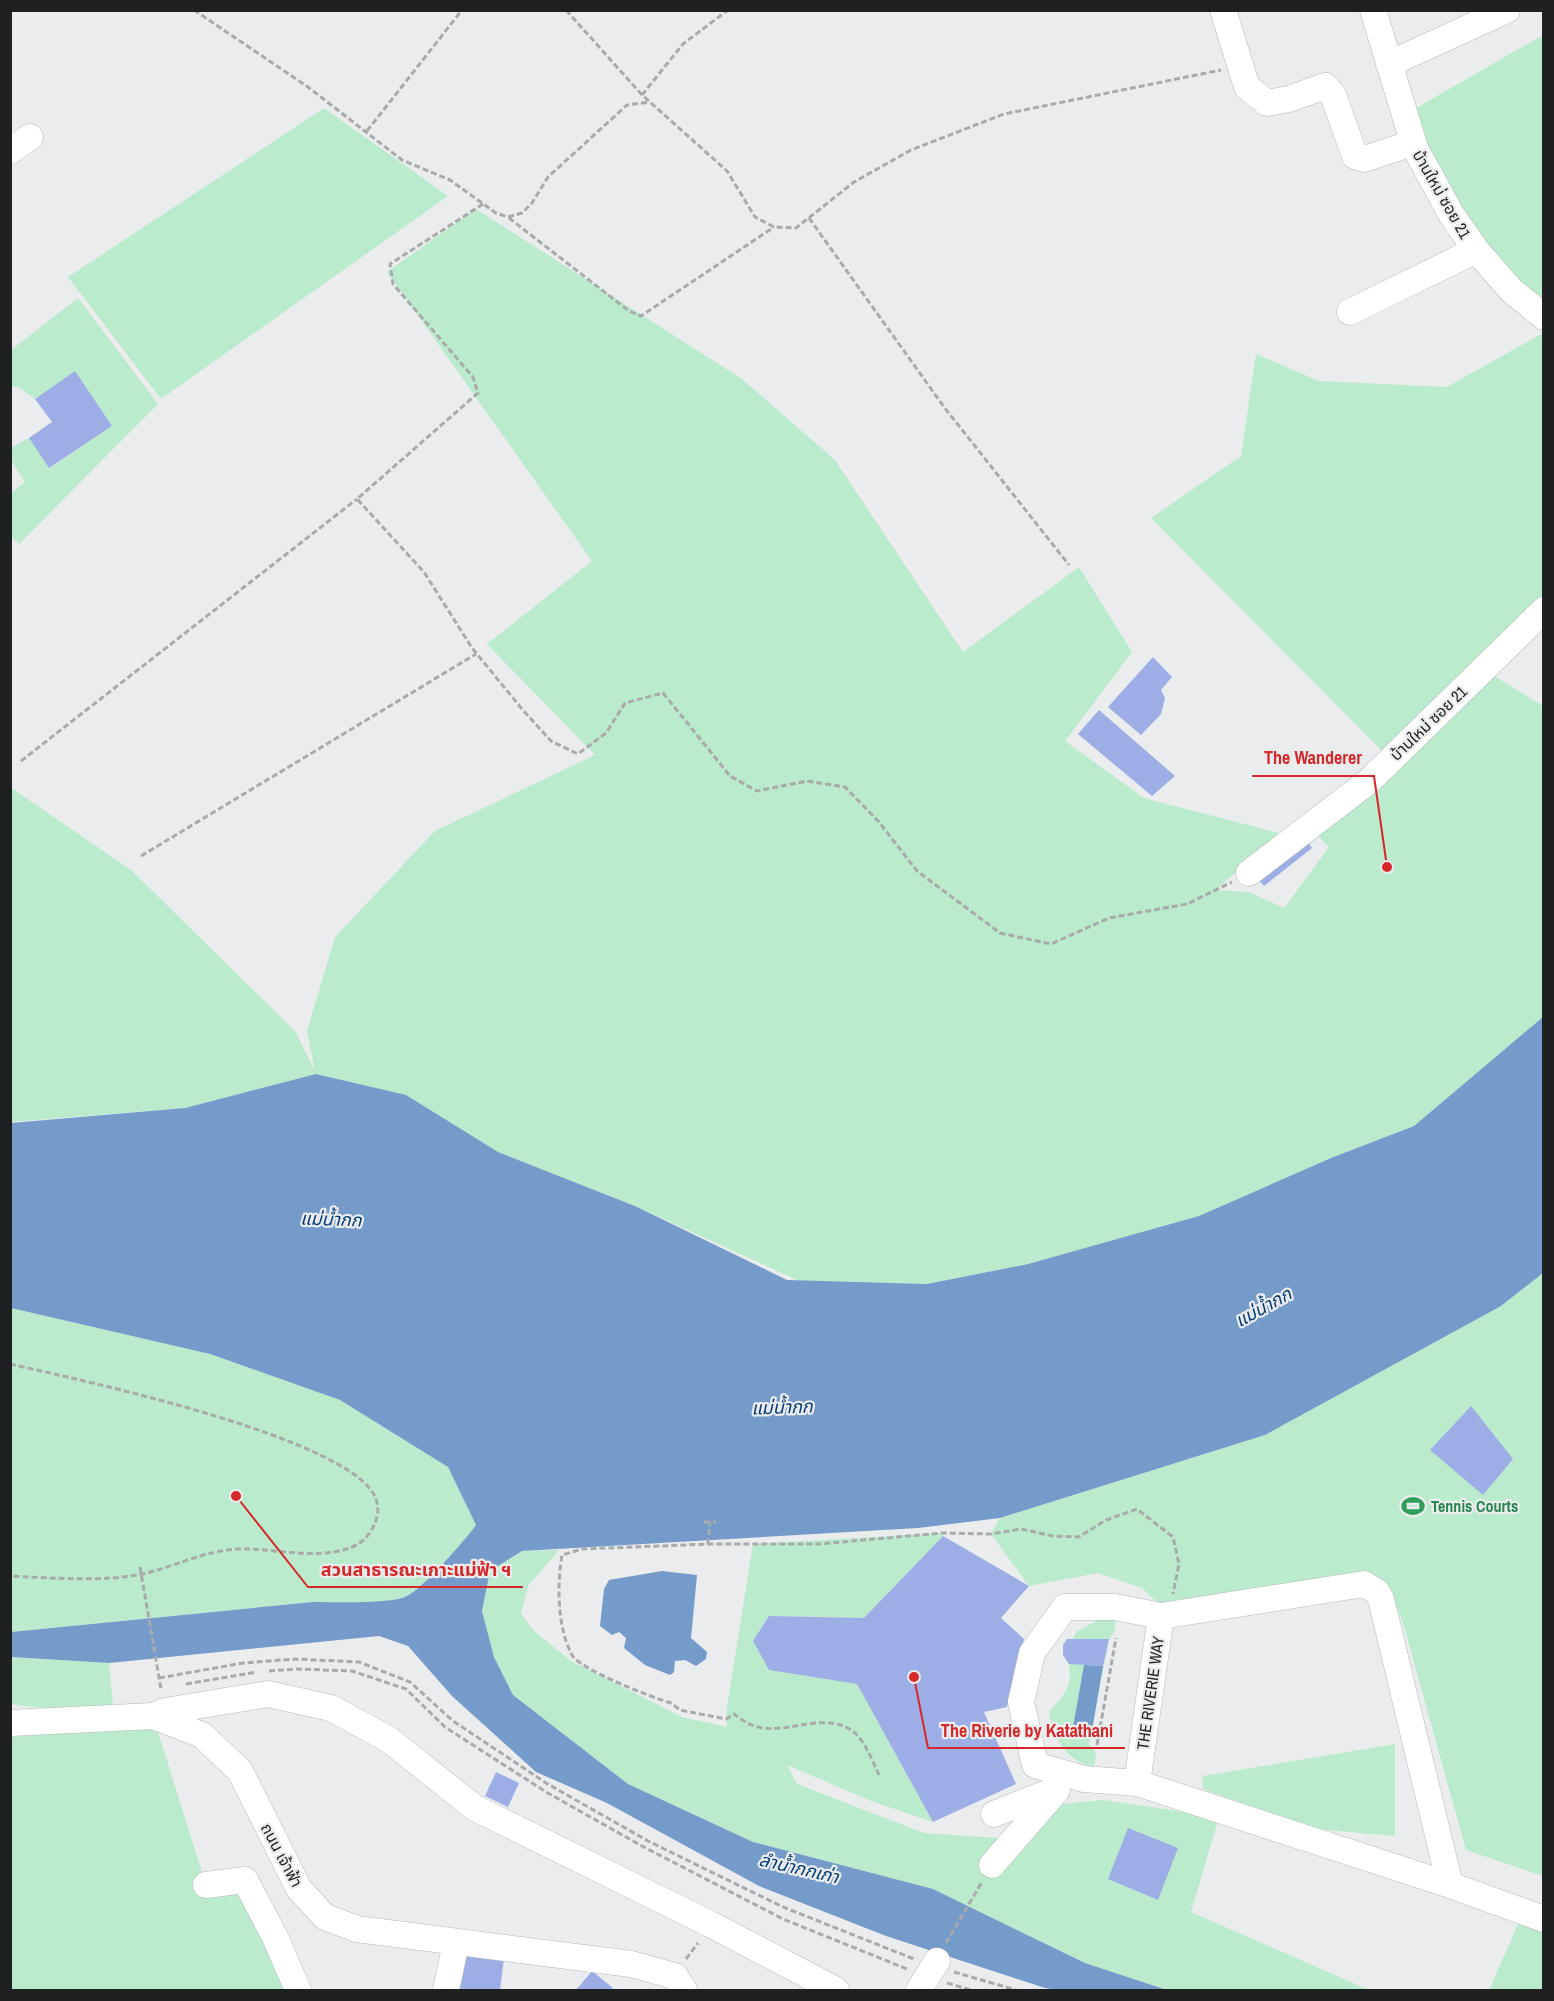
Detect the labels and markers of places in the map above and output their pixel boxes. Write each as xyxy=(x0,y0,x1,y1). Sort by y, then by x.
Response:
callout: The Wanderer xyxy=(1252,740,1374,776)
sports icon: Tennis Courts xyxy=(1400,1493,1426,1519)
place label: Tennis Courts xyxy=(1431,1495,1518,1517)
callout: สวนสาธารณะเกาะแม่ฟ้า ฯ xyxy=(308,1551,523,1587)
callout: The Riverie by Katathani xyxy=(928,1712,1125,1748)

